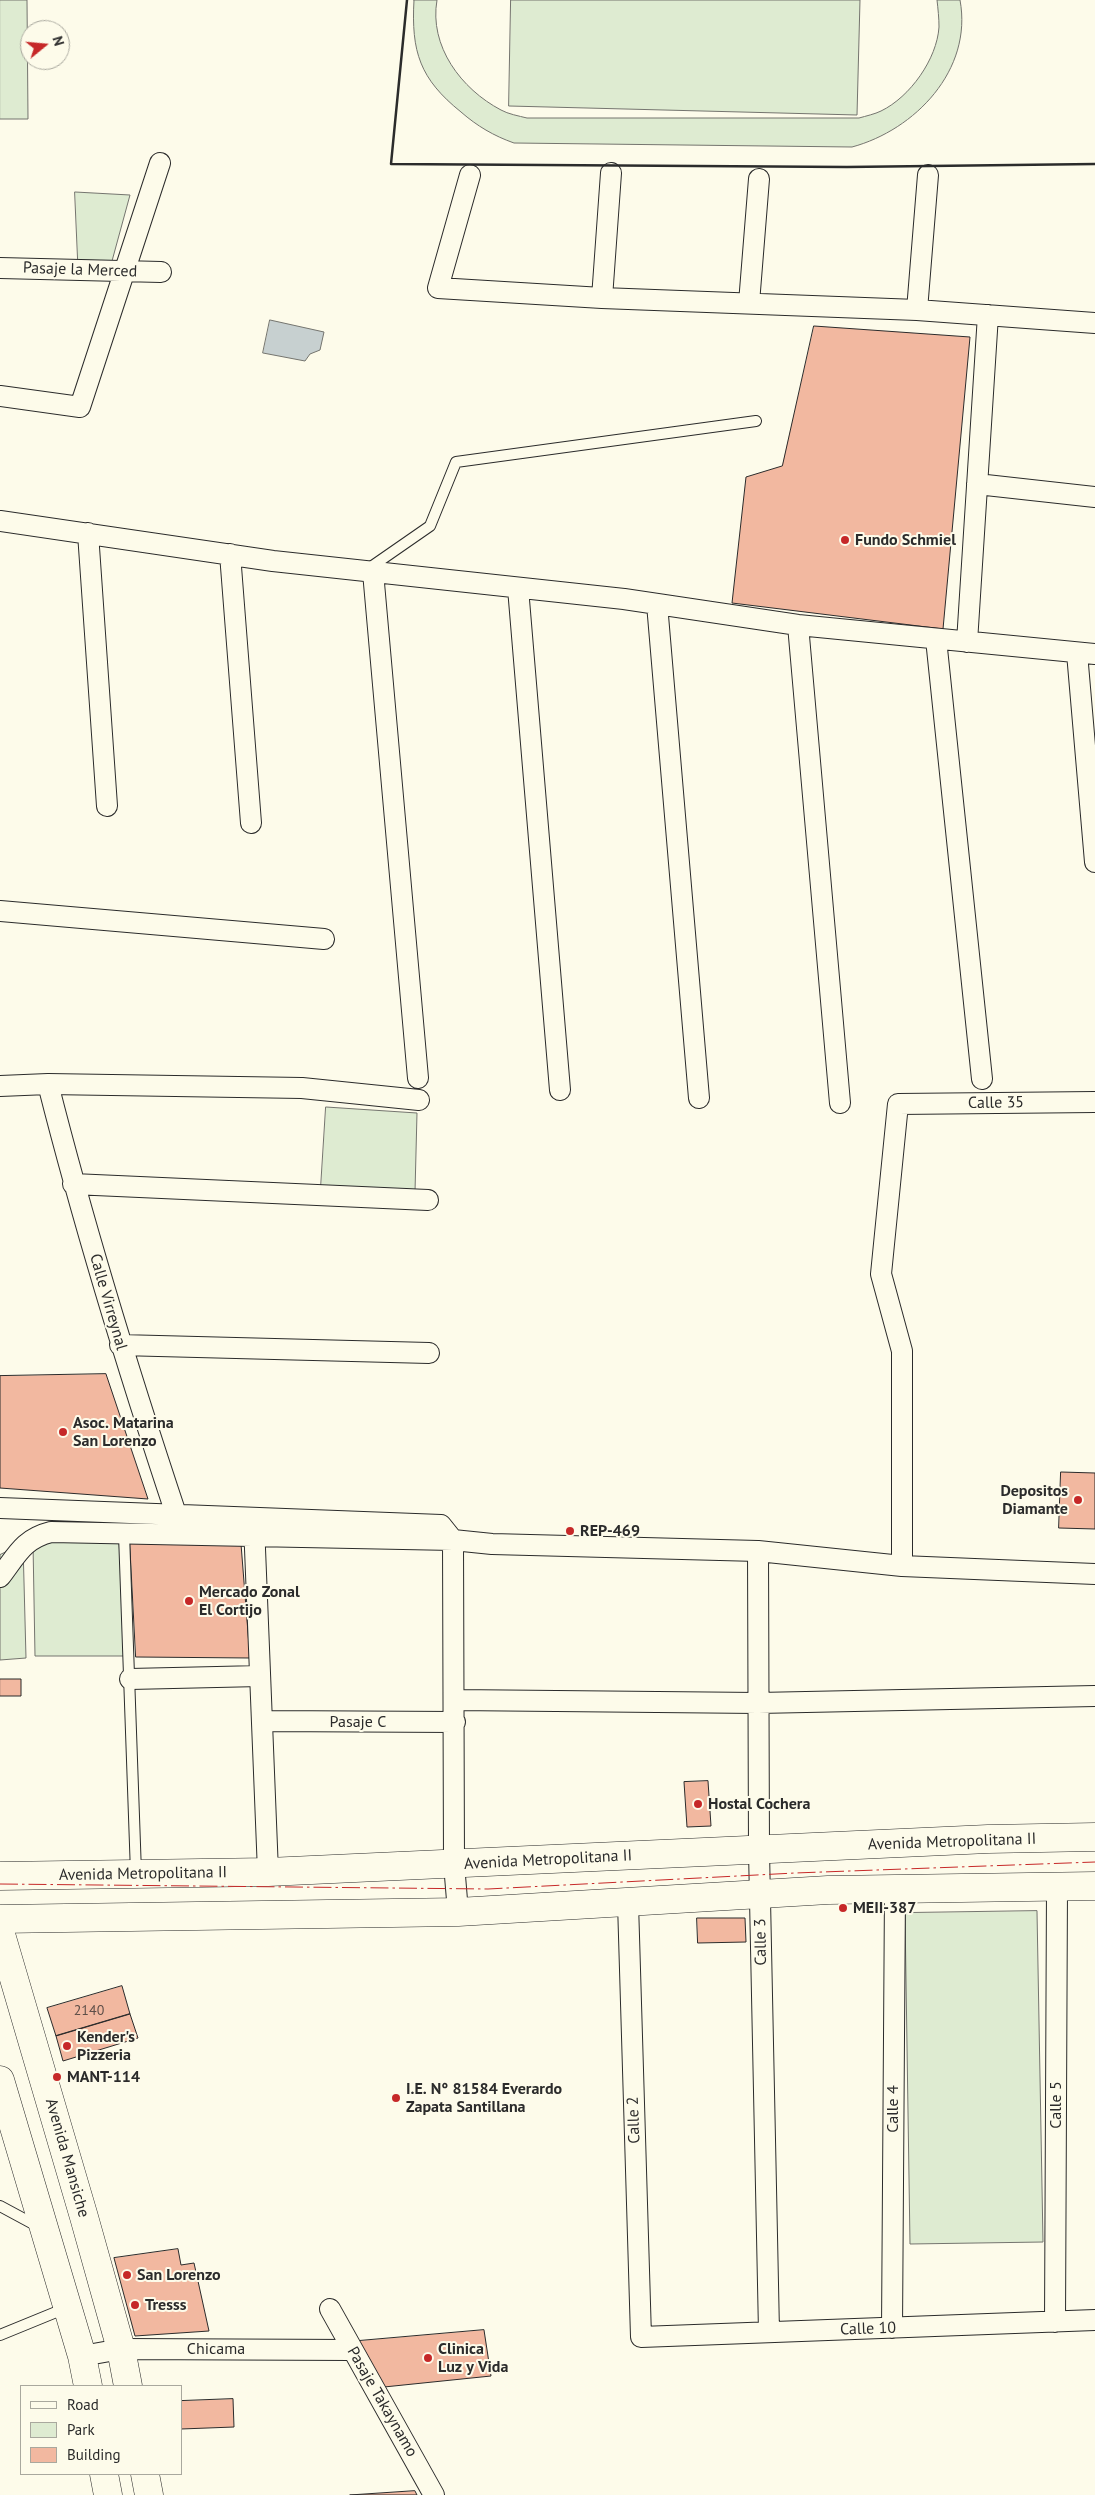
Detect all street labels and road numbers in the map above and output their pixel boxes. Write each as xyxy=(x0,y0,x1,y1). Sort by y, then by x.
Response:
street label: Pasaje la Merced xyxy=(23,258,137,282)
street label: Calle 35 xyxy=(968,1093,1024,1113)
street label: Calle Virreynal xyxy=(85,1252,131,1352)
street label: Pasaje C xyxy=(330,1712,386,1732)
street label: Avenida Metropolitana II xyxy=(868,1829,1036,1855)
street label: Avenida Metropolitana II xyxy=(463,1846,633,1874)
street label: Avenida Metropolitana II xyxy=(59,1863,227,1885)
street label: Calle 3 xyxy=(751,1918,771,1966)
street label: Calle 5 xyxy=(1046,2081,1066,2129)
street label: Calle 4 xyxy=(883,2085,903,2133)
street label: Avenida Mansiche xyxy=(41,2096,93,2220)
street label: Calle 2 xyxy=(624,2096,644,2144)
street label: Calle 10 xyxy=(840,2318,896,2340)
street label: Chicama xyxy=(187,2339,245,2359)
street label: Pasaje Takaynamo xyxy=(343,2343,421,2461)

